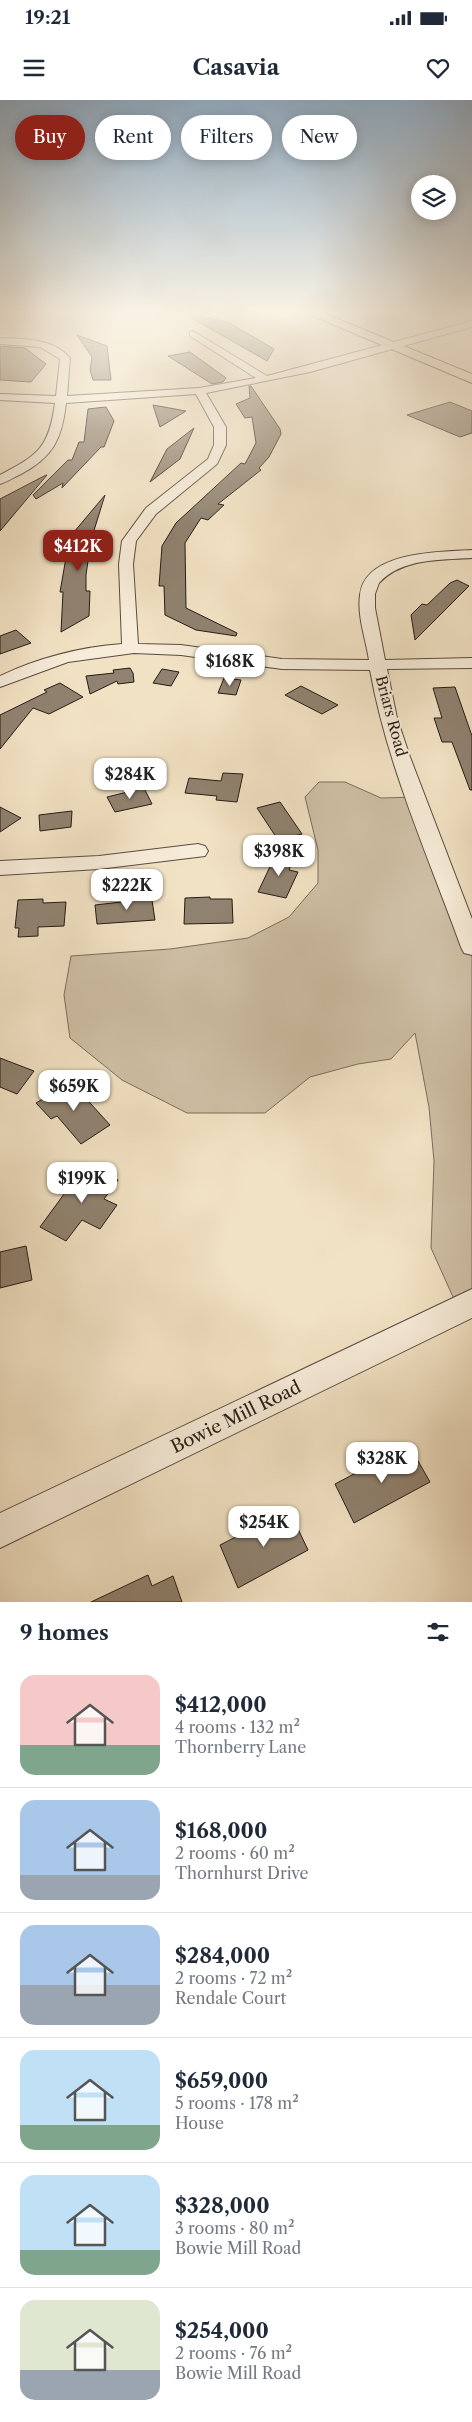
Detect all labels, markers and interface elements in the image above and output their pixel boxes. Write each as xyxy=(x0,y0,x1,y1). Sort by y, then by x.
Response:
text: 19:21 xyxy=(25,6,70,29)
icon: menu xyxy=(20,54,48,82)
text: Casavia xyxy=(193,54,279,81)
icon: heart xyxy=(424,54,452,82)
chip: Buy xyxy=(15,115,85,160)
chip: Rent xyxy=(95,115,171,160)
chip: Filters xyxy=(181,115,272,160)
chip: New xyxy=(282,115,357,160)
map controls xyxy=(411,175,456,220)
button: layers xyxy=(411,175,456,220)
pin: $412K xyxy=(43,530,113,572)
text: $412K xyxy=(54,536,102,556)
pin: $168K xyxy=(195,644,265,687)
text: $168K xyxy=(206,651,254,671)
street label: Briars Road xyxy=(372,673,411,758)
pin: $284K xyxy=(95,758,165,800)
text: $284K xyxy=(105,764,155,784)
pin: $398K xyxy=(244,834,314,877)
text: $398K xyxy=(254,841,304,861)
pin: $222K xyxy=(92,868,162,911)
text: $222K xyxy=(102,875,152,895)
pin: $659K xyxy=(39,1070,109,1112)
text: $659K xyxy=(49,1076,99,1096)
pin: $199K xyxy=(47,1162,117,1204)
text: $199K xyxy=(58,1168,106,1188)
street label: Bowie Mill Road xyxy=(167,1376,305,1458)
pin: $328K xyxy=(347,1442,417,1484)
text: $328K xyxy=(357,1448,407,1468)
pin: $254K xyxy=(229,1506,299,1548)
text: $254K xyxy=(239,1512,289,1532)
icon: filters xyxy=(424,1618,452,1646)
text: 9 homes xyxy=(20,1620,109,1645)
text: $412,000 xyxy=(175,1692,267,1717)
icon: home xyxy=(60,1695,120,1755)
text: 4 rooms · 132 m² xyxy=(175,1717,300,1737)
text: Thornberry Lane xyxy=(175,1737,306,1757)
text: $168,000 xyxy=(175,1818,267,1843)
icon: home xyxy=(60,1820,120,1880)
text: 2 rooms · 60 m² xyxy=(175,1843,295,1863)
text: Thornhurst Drive xyxy=(175,1863,309,1883)
text: $284,000 xyxy=(175,1943,270,1968)
icon: home xyxy=(60,1945,120,2005)
text: 2 rooms · 72 m² xyxy=(175,1968,292,1988)
text: Rendale Court xyxy=(175,1988,286,2008)
text: $659,000 xyxy=(175,2068,268,2093)
icon: home xyxy=(60,2070,120,2130)
text: 5 rooms · 178 m² xyxy=(175,2093,299,2113)
text: House xyxy=(175,2113,224,2133)
text: $328,000 xyxy=(175,2193,270,2218)
icon: home xyxy=(60,2195,120,2255)
text: 3 rooms · 80 m² xyxy=(175,2218,294,2238)
text: Bowie Mill Road xyxy=(175,2238,301,2258)
text: $254,000 xyxy=(175,2318,269,2343)
icon: home xyxy=(60,2320,120,2380)
text: 2 rooms · 76 m² xyxy=(175,2343,292,2363)
text: Bowie Mill Road xyxy=(175,2363,301,2383)

